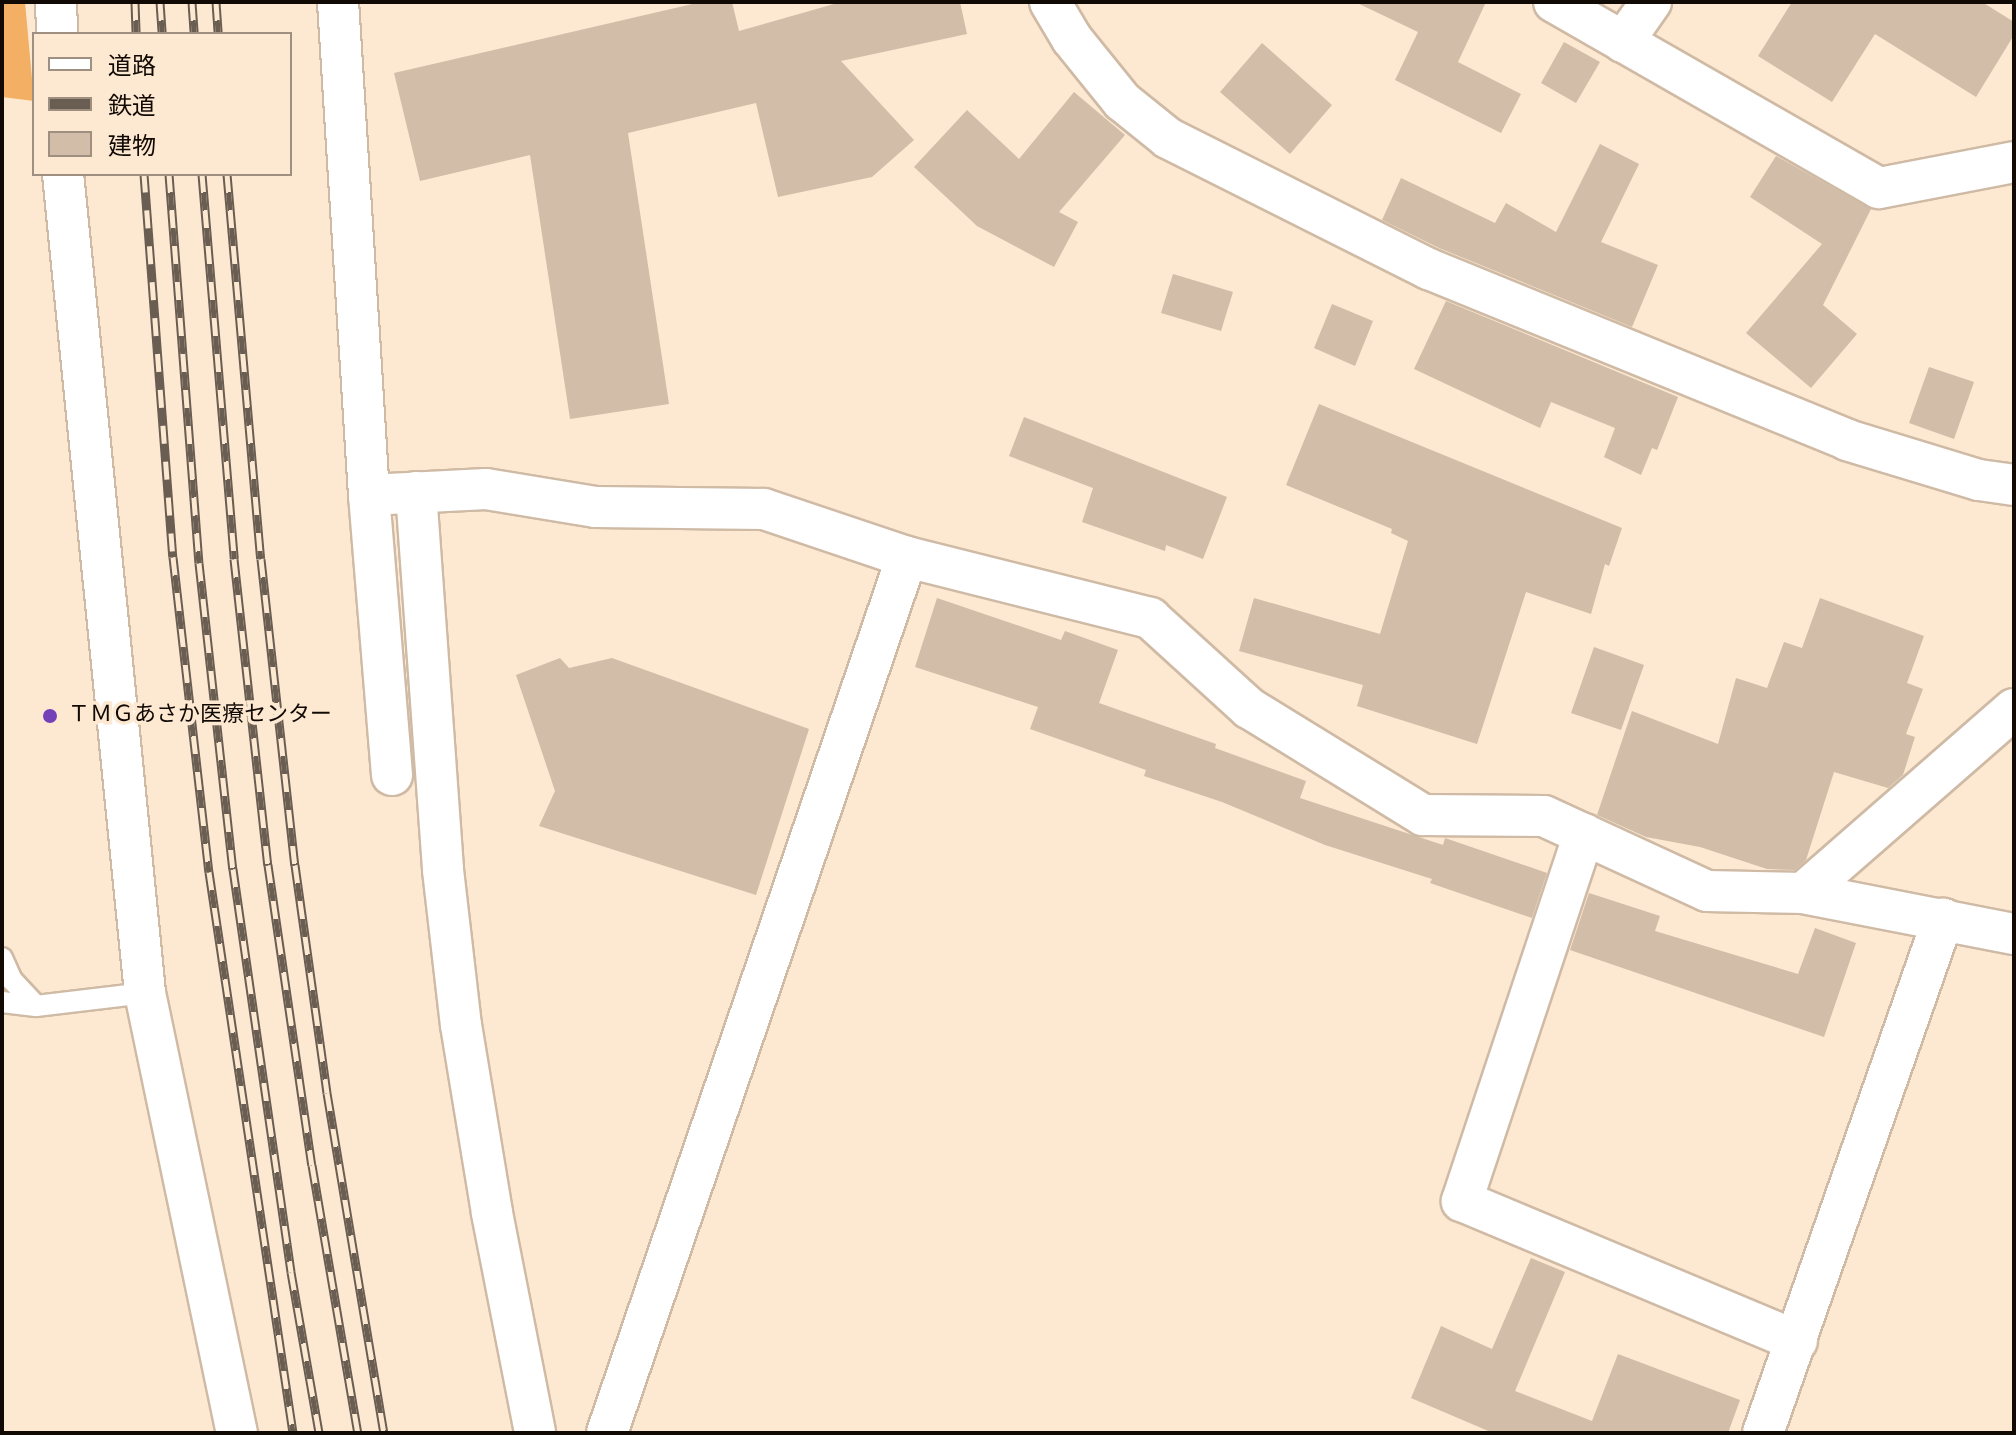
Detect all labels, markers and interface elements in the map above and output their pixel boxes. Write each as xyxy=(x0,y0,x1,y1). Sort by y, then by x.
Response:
legend xyxy=(32,32,292,176)
text: 道路 xyxy=(108,53,156,83)
text: 鉄道 xyxy=(108,93,156,123)
text: 建物 xyxy=(108,133,156,163)
place label: ＴＭＧあさか医療センター xyxy=(68,703,332,729)
marker: ＴＭＧあさか医療センター xyxy=(39,705,61,727)

